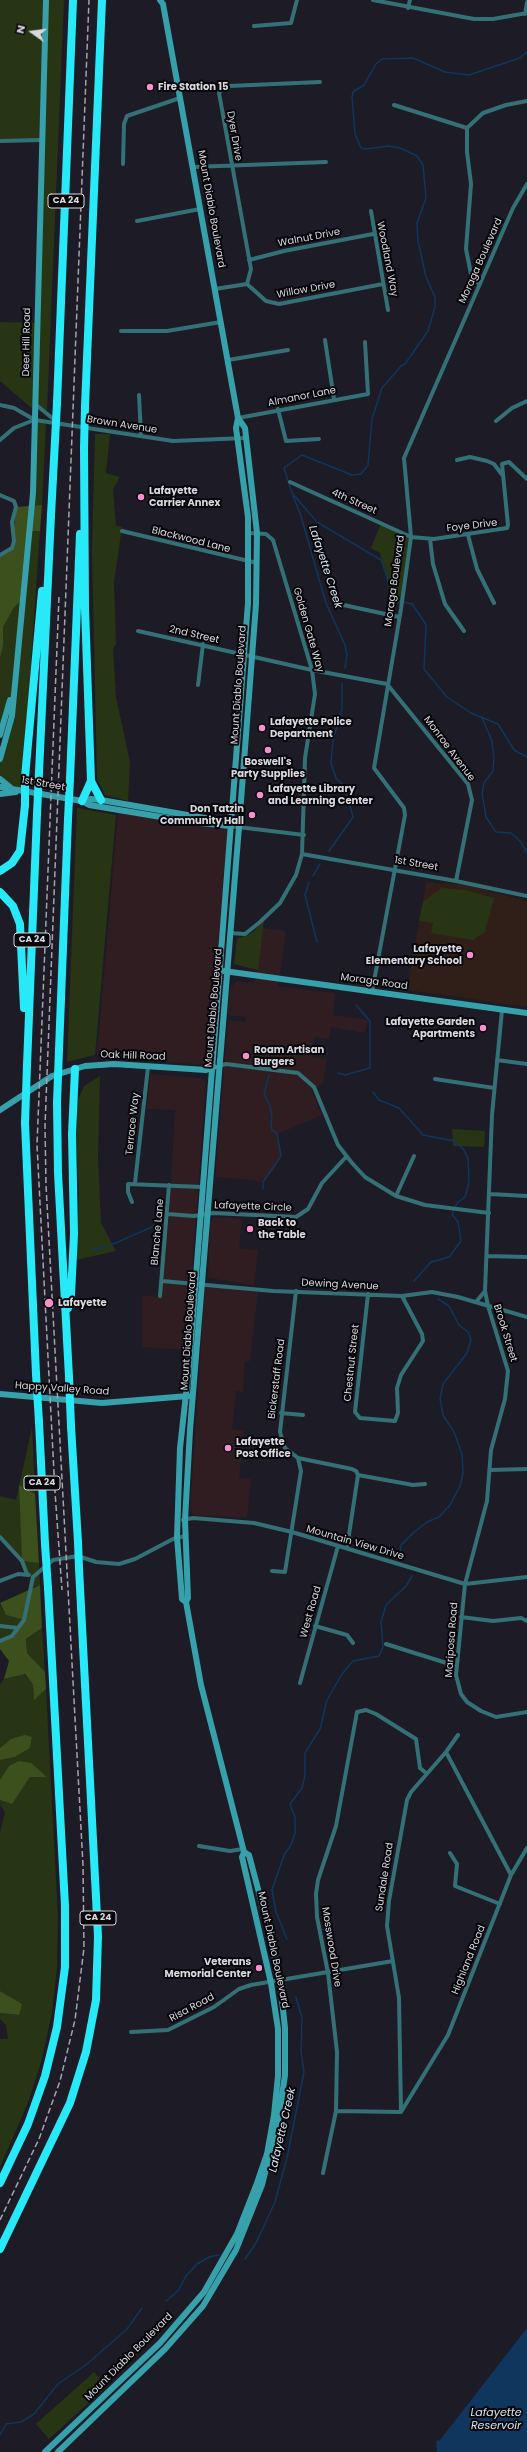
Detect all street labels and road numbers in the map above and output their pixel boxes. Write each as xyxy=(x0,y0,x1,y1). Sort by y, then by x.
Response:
street label: Dyer Drive xyxy=(224,110,244,162)
street label: Mount Diablo Boulevard xyxy=(195,149,227,269)
road number: CA 24 xyxy=(48,194,84,208)
street label: Moraga Boulevard xyxy=(457,216,505,306)
street label: Woodland Way xyxy=(374,220,400,298)
street label: Walnut Drive xyxy=(277,226,341,250)
street label: Willow Drive xyxy=(276,279,336,301)
street label: Deer Hill Road xyxy=(20,307,34,377)
street label: Almanor Lane xyxy=(267,385,337,409)
street label: Brown Avenue xyxy=(86,414,158,436)
street label: 4th Street xyxy=(330,487,378,517)
street label: Foye Drive xyxy=(446,517,498,535)
street label: Blackwood Lane xyxy=(150,524,232,556)
street label: Moraga Boulevard xyxy=(383,535,407,627)
street label: Golden Gate Way xyxy=(290,586,326,674)
street label: 2nd Street xyxy=(168,623,220,647)
street label: Mount Diablo Boulevard xyxy=(229,625,249,745)
street label: Monroe Avenue xyxy=(421,714,477,784)
street label: 1st Street xyxy=(20,774,66,794)
street label: 1st Street xyxy=(393,854,439,874)
road number: CA 24 xyxy=(14,933,50,947)
street label: Mount Diablo Boulevard xyxy=(203,948,225,1068)
street label: Moraga Road xyxy=(340,971,408,993)
street label: Oak Hill Road xyxy=(100,1049,166,1063)
street label: Terrace Way xyxy=(124,1092,142,1156)
street label: Blanche Lane xyxy=(149,1198,167,1266)
street label: Lafayette Circle xyxy=(214,1200,292,1214)
street label: Mount Diablo Boulevard xyxy=(179,1271,199,1391)
street label: Dewing Avenue xyxy=(301,1277,379,1293)
street label: Brook Street xyxy=(491,1303,519,1363)
street label: Chestnut Street xyxy=(342,1324,362,1402)
street label: Bickerstaff Road xyxy=(266,1338,288,1420)
street label: Happy Valley Road xyxy=(14,1380,110,1398)
road number: CA 24 xyxy=(24,1476,60,1490)
street label: Mountain View Drive xyxy=(305,1523,405,1563)
street label: West Road xyxy=(298,1585,324,1639)
street label: Mariposa Road xyxy=(443,1602,461,1678)
street label: Sundale Road xyxy=(374,1842,396,1912)
street label: Mount Diablo Boulevard xyxy=(255,1890,291,2010)
street label: Mosswood Drive xyxy=(319,1906,343,1988)
road number: CA 24 xyxy=(80,1911,116,1925)
street label: Highland Road xyxy=(450,1924,488,1996)
street label: Risa Road xyxy=(167,1991,217,2025)
street label: Mount Diablo Boulevard xyxy=(83,2311,175,2403)

